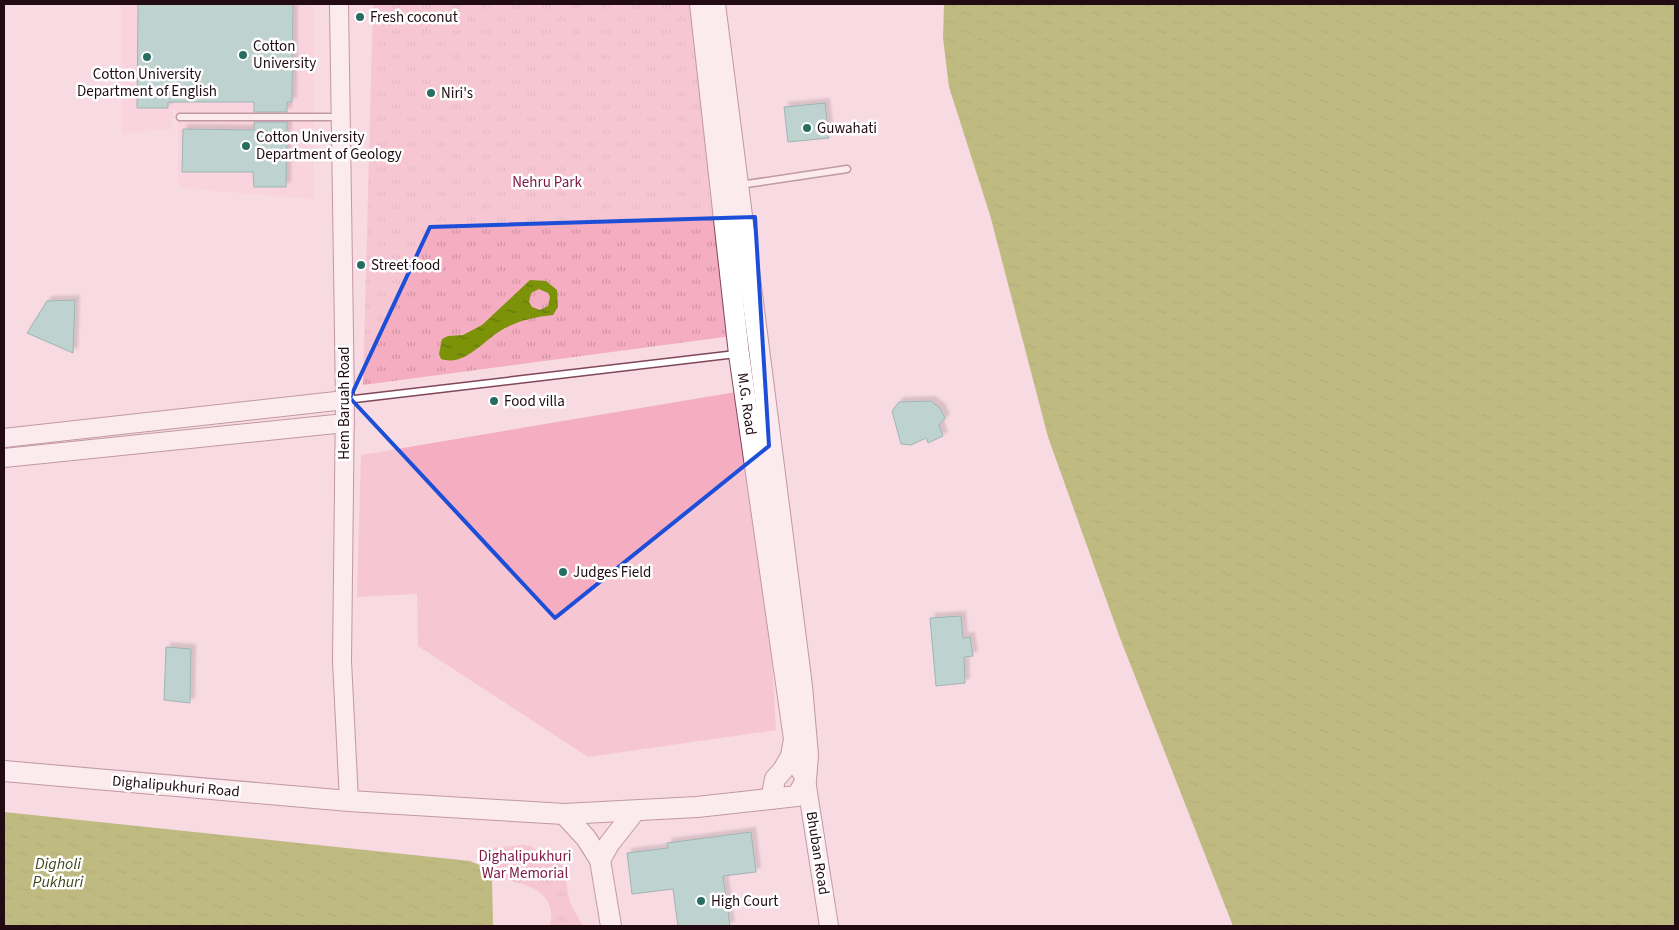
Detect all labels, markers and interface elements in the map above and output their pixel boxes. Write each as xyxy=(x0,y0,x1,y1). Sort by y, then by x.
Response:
place label: Fresh coconut xyxy=(370,7,458,28)
marker: Fresh coconut xyxy=(354,11,366,23)
place label: Cotton University xyxy=(253,36,316,74)
marker: Cotton University xyxy=(237,49,249,61)
marker: Cotton University Department of English xyxy=(141,51,153,63)
place label: Cotton University Department of English xyxy=(77,64,217,102)
place label: Niri's xyxy=(441,83,473,104)
marker: Niri's xyxy=(425,87,437,99)
place label: Guwahati xyxy=(817,118,877,139)
marker: Guwahati xyxy=(801,122,813,134)
place label: Cotton University Department of Geology xyxy=(256,127,402,165)
marker: Cotton University Department of Geology xyxy=(240,140,252,152)
park label: Nehru Park xyxy=(512,172,582,193)
place label: Street food xyxy=(371,255,440,276)
marker: Street food xyxy=(355,259,367,271)
street label: Hem Baruah Road xyxy=(334,346,355,460)
street label: M.G. Road xyxy=(732,371,761,437)
place label: Food villa xyxy=(504,391,565,412)
marker: Food villa xyxy=(488,395,500,407)
place label: Judges Field xyxy=(573,562,651,583)
marker: Judges Field xyxy=(557,566,569,578)
street label: Dighalipukhuri Road xyxy=(111,770,241,803)
street label: Bhuban Road xyxy=(801,810,834,896)
park label: Dighalipukhuri War Memorial xyxy=(479,846,571,884)
water label: Digholi Pukhuri xyxy=(33,853,84,893)
place label: High Court xyxy=(711,891,778,912)
marker: High Court xyxy=(695,895,707,907)

